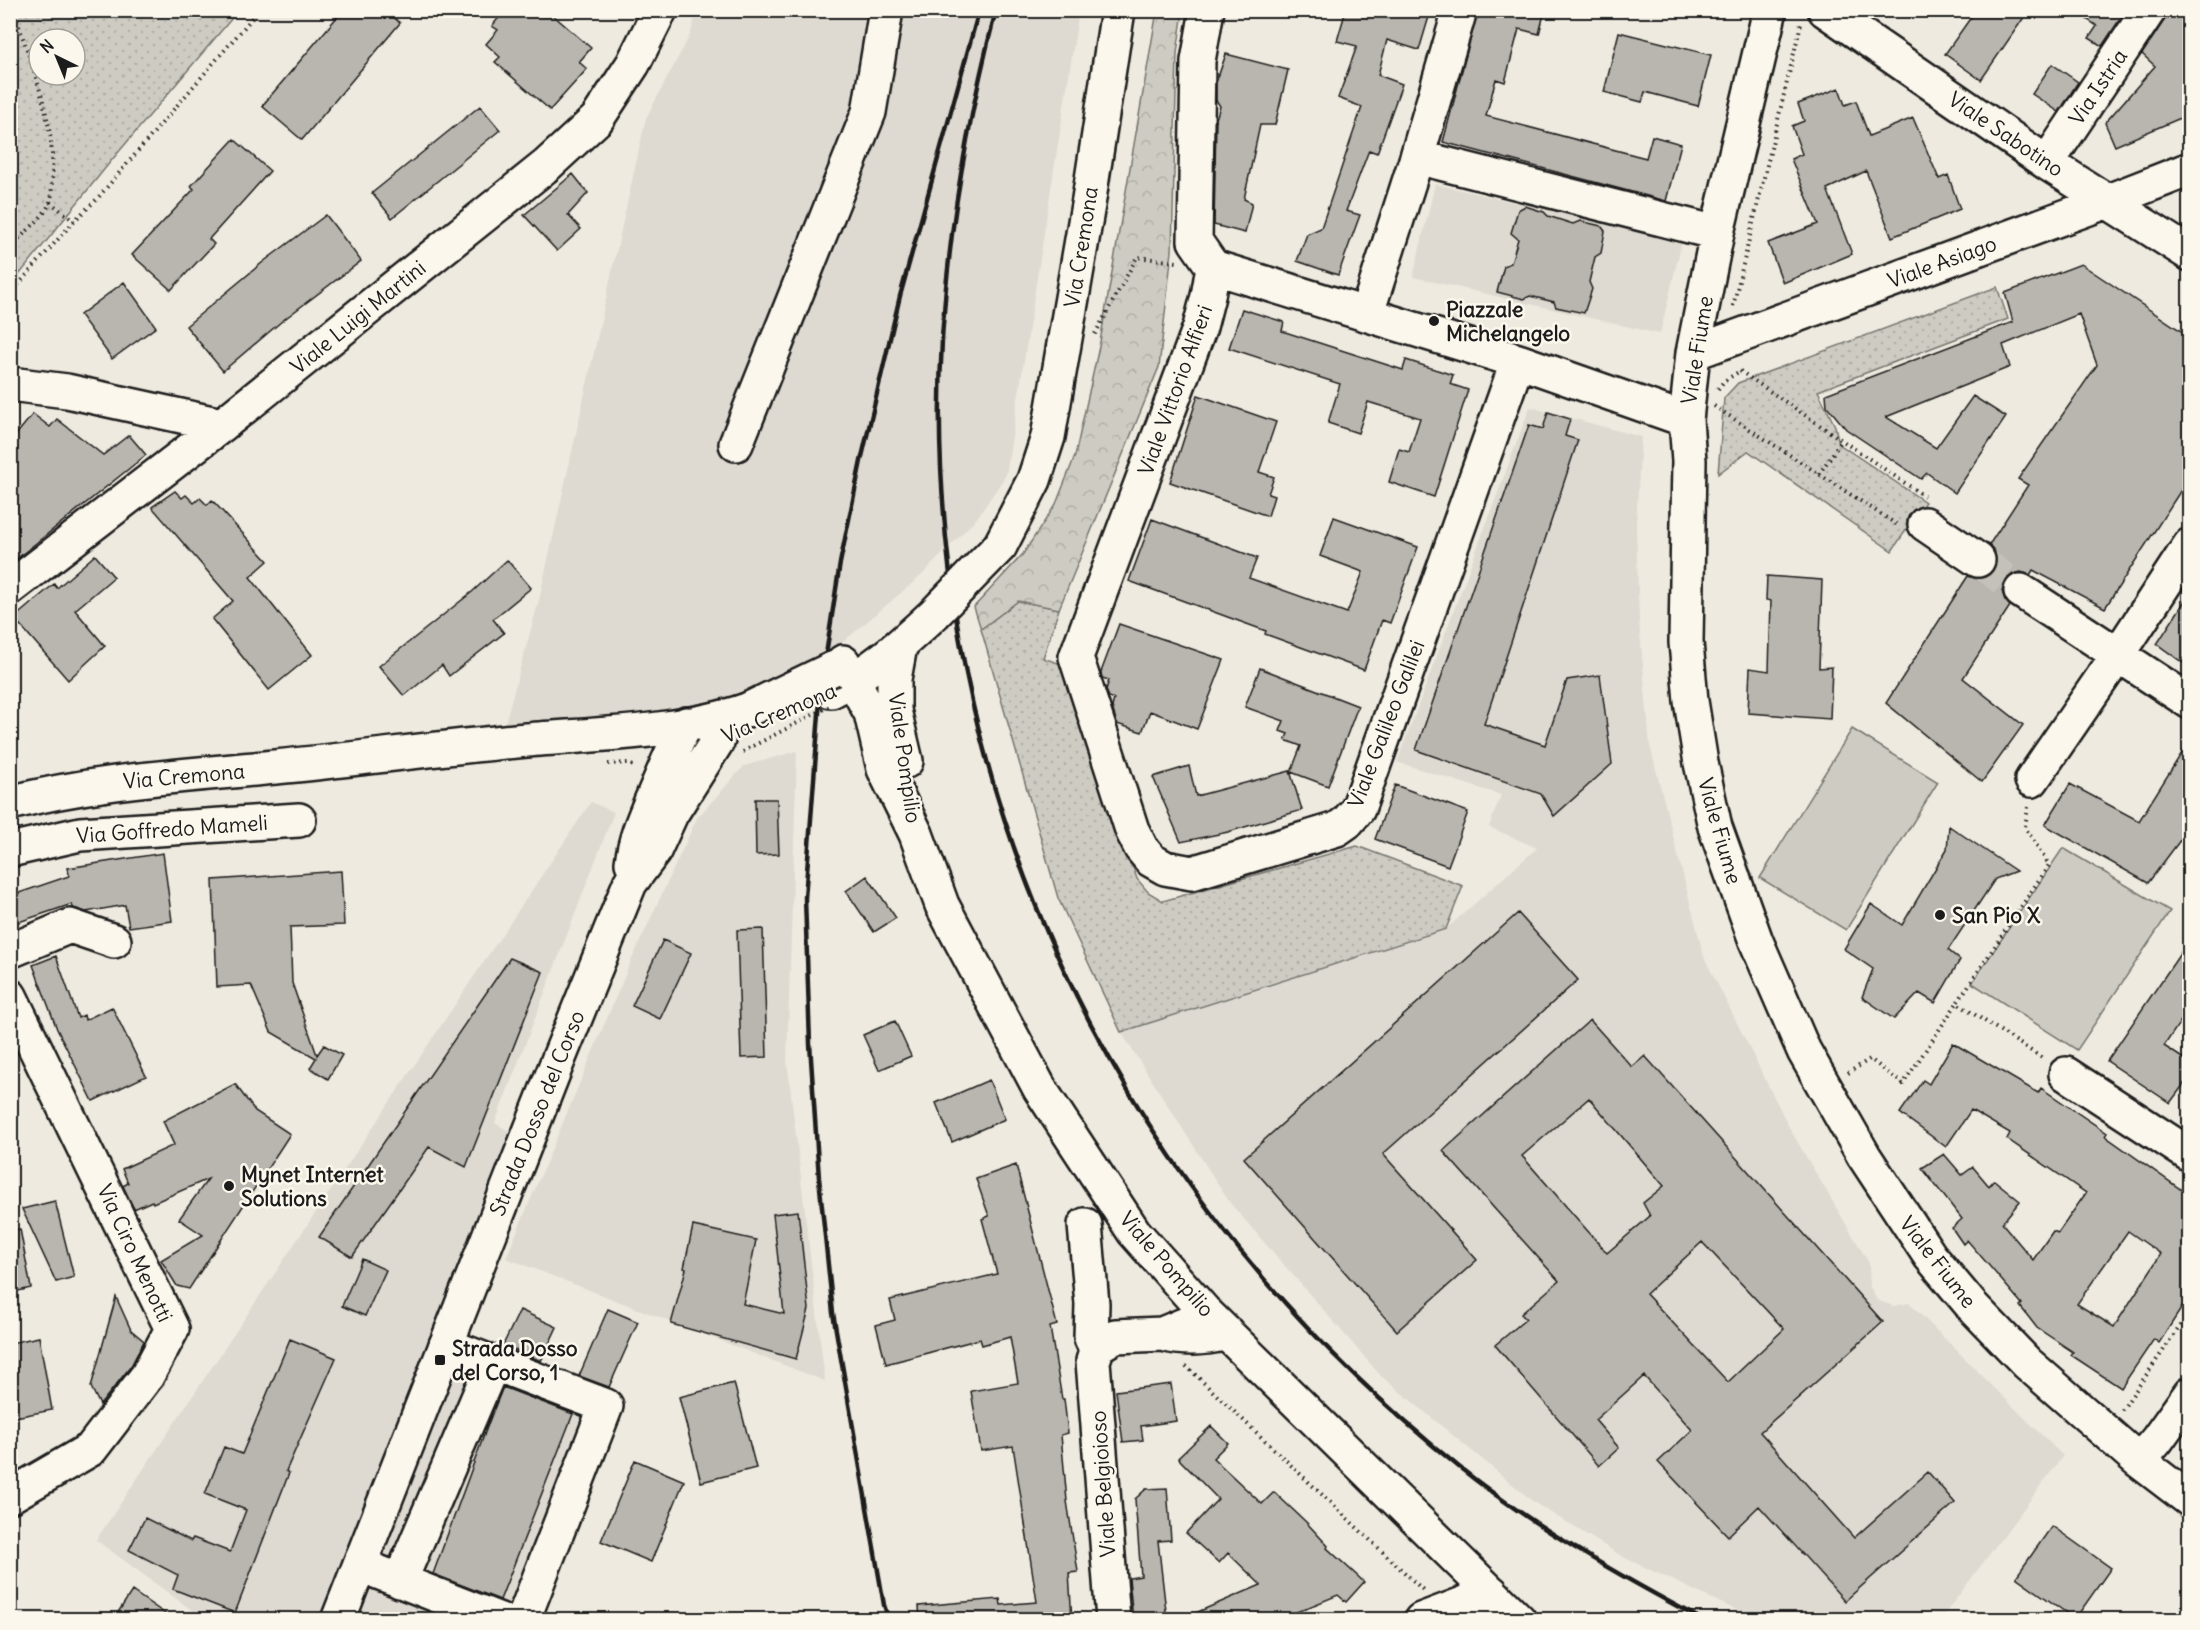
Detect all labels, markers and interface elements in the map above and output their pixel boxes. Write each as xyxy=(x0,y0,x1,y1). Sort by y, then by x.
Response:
north arrow xyxy=(27,27,87,87)
text: N xyxy=(36,35,58,57)
street label: Via Istria xyxy=(2063,44,2133,130)
street label: Viale Sabotino xyxy=(1943,85,2069,183)
street label: Via Cremona xyxy=(1058,185,1104,309)
street label: Viale Asiago xyxy=(1884,230,2000,294)
street label: Viale Luigi Martini xyxy=(285,254,431,380)
street label: Viale Fiume xyxy=(1675,294,1719,406)
place label: Piazzale Michelangelo xyxy=(1446,296,1570,347)
street label: Viale Vittorio Alfieri xyxy=(1132,301,1218,479)
marker: Piazzale Michelangelo xyxy=(1427,314,1441,328)
street label: Viale Galileo Galilei xyxy=(1342,636,1430,812)
street label: Via Cremona xyxy=(718,677,840,749)
street label: Viale Pompilio xyxy=(883,691,927,825)
street label: Via Cremona xyxy=(122,757,246,795)
street label: Viale Fiume xyxy=(1692,775,1748,887)
street label: Via Goffredo Mameli xyxy=(75,809,269,849)
place label: San Pio X xyxy=(1952,902,2041,929)
marker: San Pio X xyxy=(1933,908,1947,922)
street label: Strada Dosso del Corso xyxy=(483,1006,591,1220)
place label: Mynet Internet Solutions xyxy=(241,1161,385,1212)
marker: Mynet Internet Solutions xyxy=(222,1179,236,1193)
street label: Via Ciro Menotti xyxy=(91,1180,179,1326)
street label: Viale Pompilio xyxy=(1114,1206,1220,1322)
street label: Viale Fiume xyxy=(1894,1211,1982,1313)
place label: Strada Dosso del Corso, 1 xyxy=(452,1335,578,1386)
marker: Strada Dosso del Corso, 1 xyxy=(433,1353,447,1367)
street label: Viale Belgioioso xyxy=(1084,1410,1122,1558)

